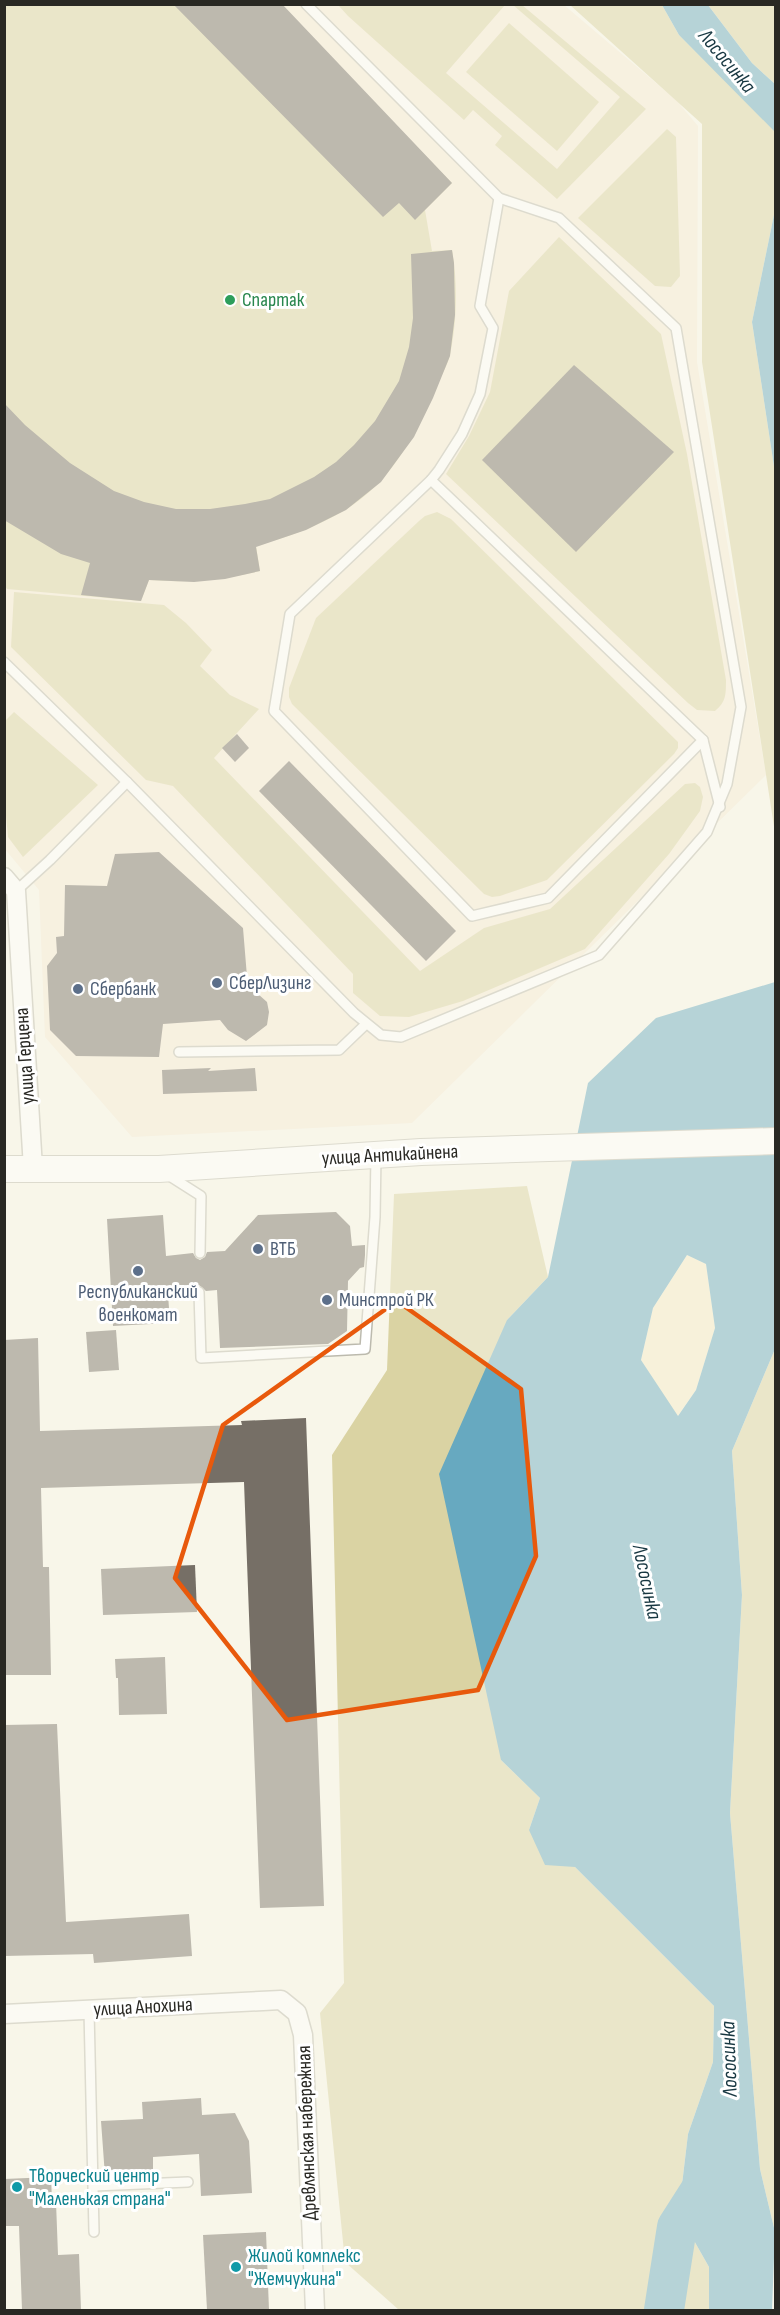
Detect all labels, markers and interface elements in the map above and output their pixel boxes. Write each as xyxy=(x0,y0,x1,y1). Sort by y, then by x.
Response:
water label: Лососинка xyxy=(692,23,761,98)
place label: Спартак xyxy=(242,288,305,312)
marker: Спартак xyxy=(223,293,237,307)
place label: СберЛизинг xyxy=(229,971,311,995)
marker: СберЛизинг xyxy=(210,976,224,990)
place label: Сбербанк xyxy=(90,977,157,1001)
marker: Сбербанк xyxy=(71,982,85,996)
street label: улица Герцена xyxy=(10,1007,40,1105)
street label: улица Антикайнена xyxy=(321,1139,459,1171)
place label: ВТБ xyxy=(270,1237,296,1261)
marker: ВТБ xyxy=(251,1242,265,1256)
marker: Республиканский военкомат xyxy=(131,1264,145,1278)
place label: Республиканский военкомат xyxy=(78,1280,198,1327)
place label: Минстрой РК xyxy=(339,1288,434,1312)
marker: Минстрой РК xyxy=(320,1293,334,1307)
water label: Лососинка xyxy=(627,1541,667,1622)
street label: улица Анохина xyxy=(93,1992,193,2022)
water label: Лососинка xyxy=(715,2020,743,2098)
street label: Древлянская набережная xyxy=(292,2045,322,2221)
place label: Творческий центр "Маленькая страна" xyxy=(29,2164,171,2211)
marker: Творческий центр "Маленькая страна" xyxy=(10,2180,24,2194)
place label: Жилой комплекс "Жемчужина" xyxy=(248,2244,361,2291)
marker: Жилой комплекс "Жемчужина" xyxy=(229,2260,243,2274)

